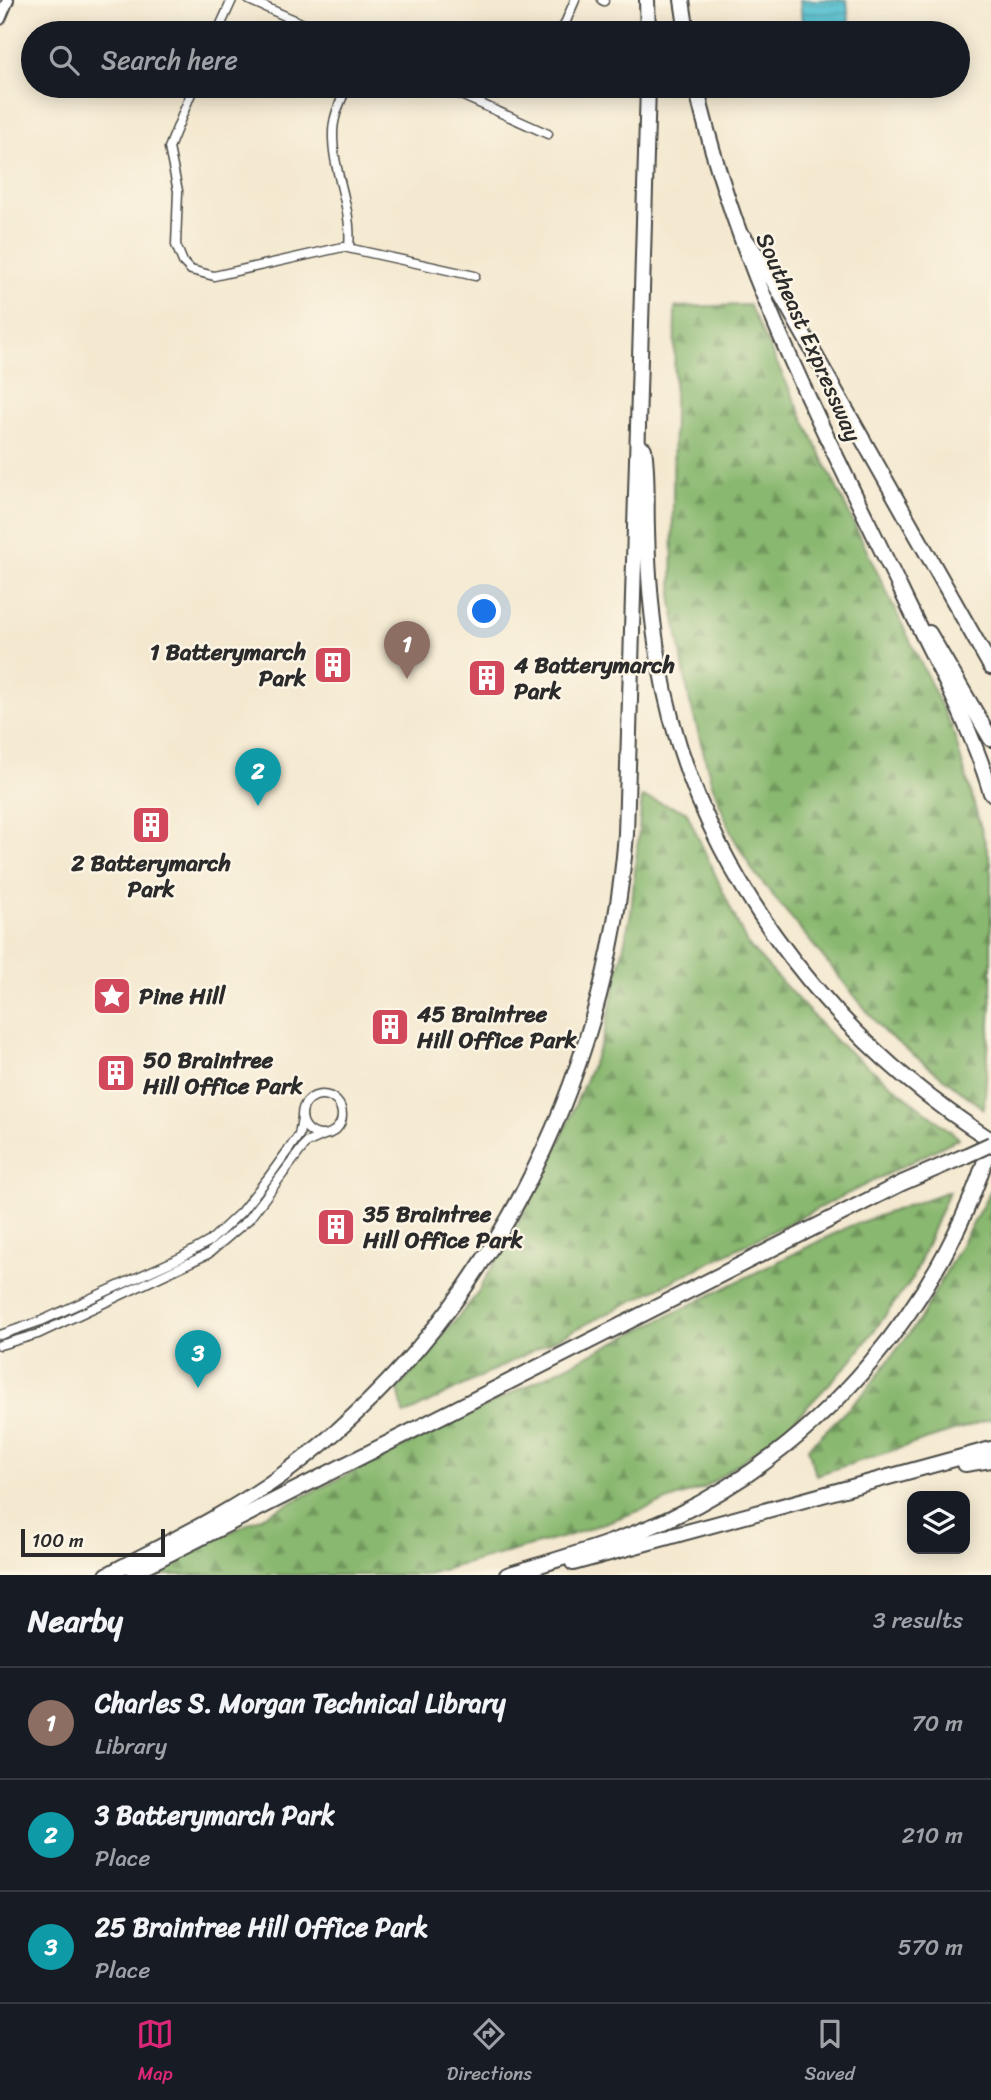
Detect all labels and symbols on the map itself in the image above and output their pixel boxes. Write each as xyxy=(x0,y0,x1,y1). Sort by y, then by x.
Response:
street label: Southeast Expressway xyxy=(744,226,873,449)
your location xyxy=(467,594,501,628)
pin: 1 xyxy=(384,621,430,679)
place label: 1 Batterymarch Park xyxy=(150,632,307,699)
building icon: 1 Batterymarch Park xyxy=(312,644,354,686)
place label: 4 Batterymarch Park xyxy=(513,645,675,712)
building icon: 4 Batterymarch Park xyxy=(466,657,508,699)
pin: 2 xyxy=(235,748,281,806)
building icon: 2 Batterymarch Park xyxy=(130,804,172,846)
place label: 2 Batterymarch Park xyxy=(70,843,231,910)
place icon: Pine Hill xyxy=(91,975,133,1017)
place label: Pine Hill xyxy=(139,976,227,1017)
place label: 45 Braintree Hill Office Park xyxy=(416,994,578,1061)
building icon: 45 Braintree Hill Office Park xyxy=(369,1006,411,1048)
place label: 50 Braintree Hill Office Park xyxy=(142,1040,304,1107)
building icon: 50 Braintree Hill Office Park xyxy=(95,1052,137,1094)
place label: 35 Braintree Hill Office Park xyxy=(362,1194,524,1261)
building icon: 35 Braintree Hill Office Park xyxy=(315,1206,357,1248)
pin: 3 xyxy=(175,1330,221,1388)
scale bar xyxy=(21,1526,164,1558)

